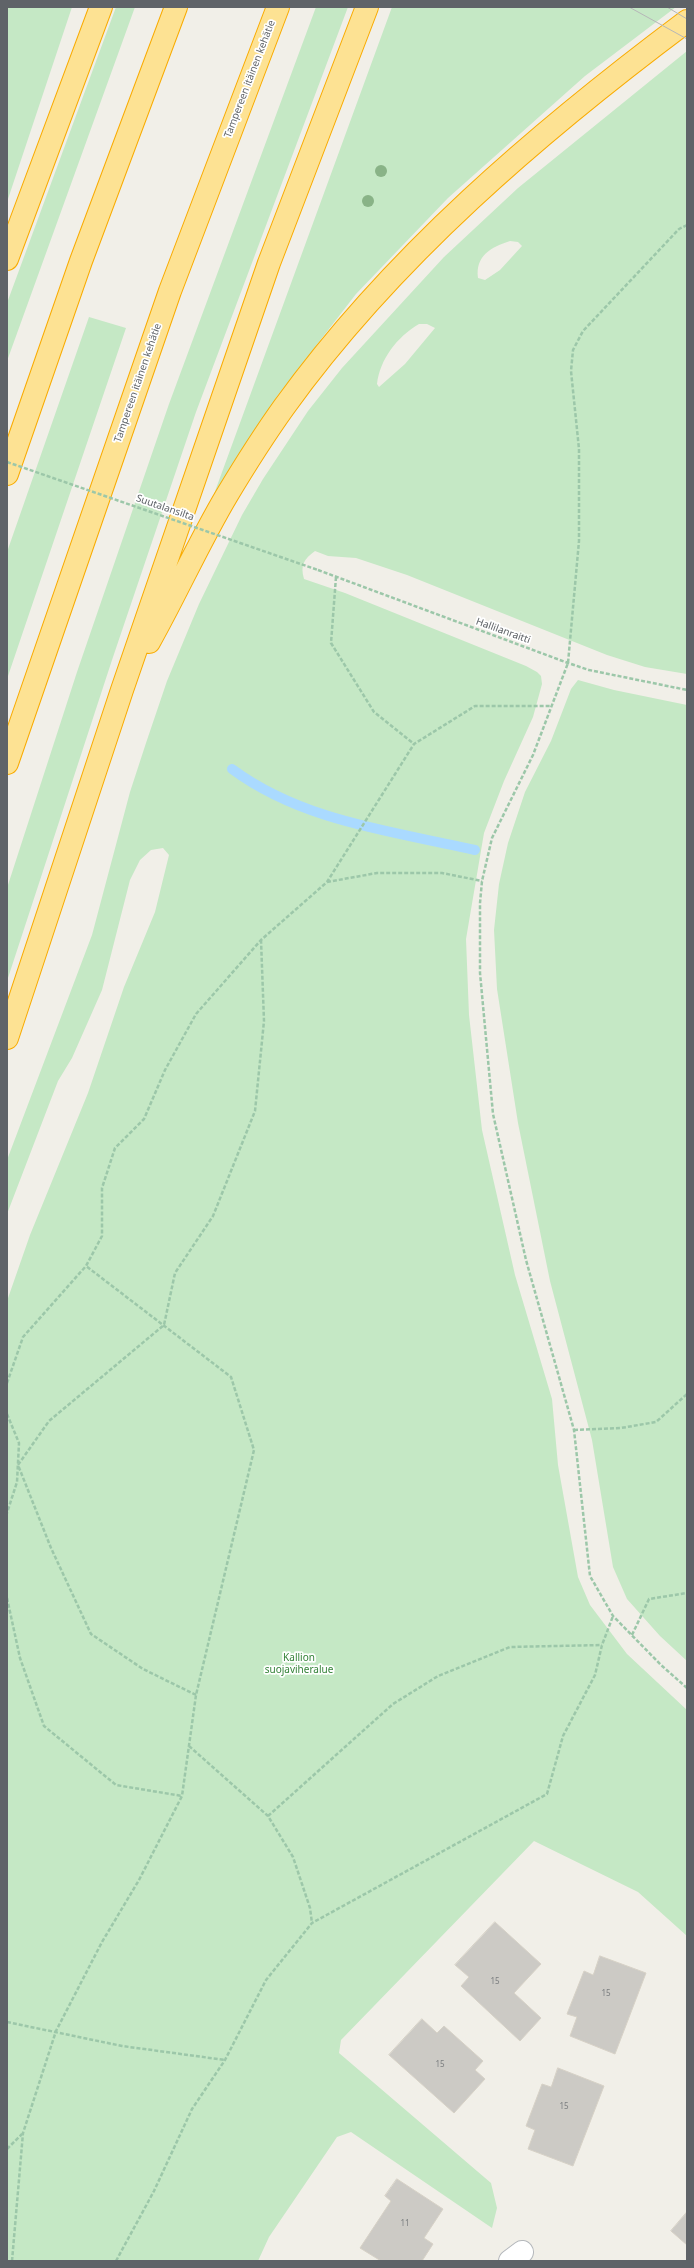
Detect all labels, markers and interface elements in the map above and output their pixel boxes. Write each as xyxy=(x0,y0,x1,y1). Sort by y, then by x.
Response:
street label: Tampereen itäinen kehätie xyxy=(222,18,278,140)
street label: Tampereen itäinen kehätie xyxy=(112,322,164,444)
street label: Suutalansilta xyxy=(134,492,196,524)
street label: Hallilanraitti xyxy=(474,616,532,646)
park label: Kallion suojaviheralue xyxy=(265,1652,333,1676)
house number: 15 xyxy=(490,1977,500,1987)
house number: 15 xyxy=(601,1989,611,1999)
house number: 15 xyxy=(435,2060,445,2070)
house number: 15 xyxy=(559,2102,569,2112)
house number: 11 xyxy=(400,2219,410,2229)

